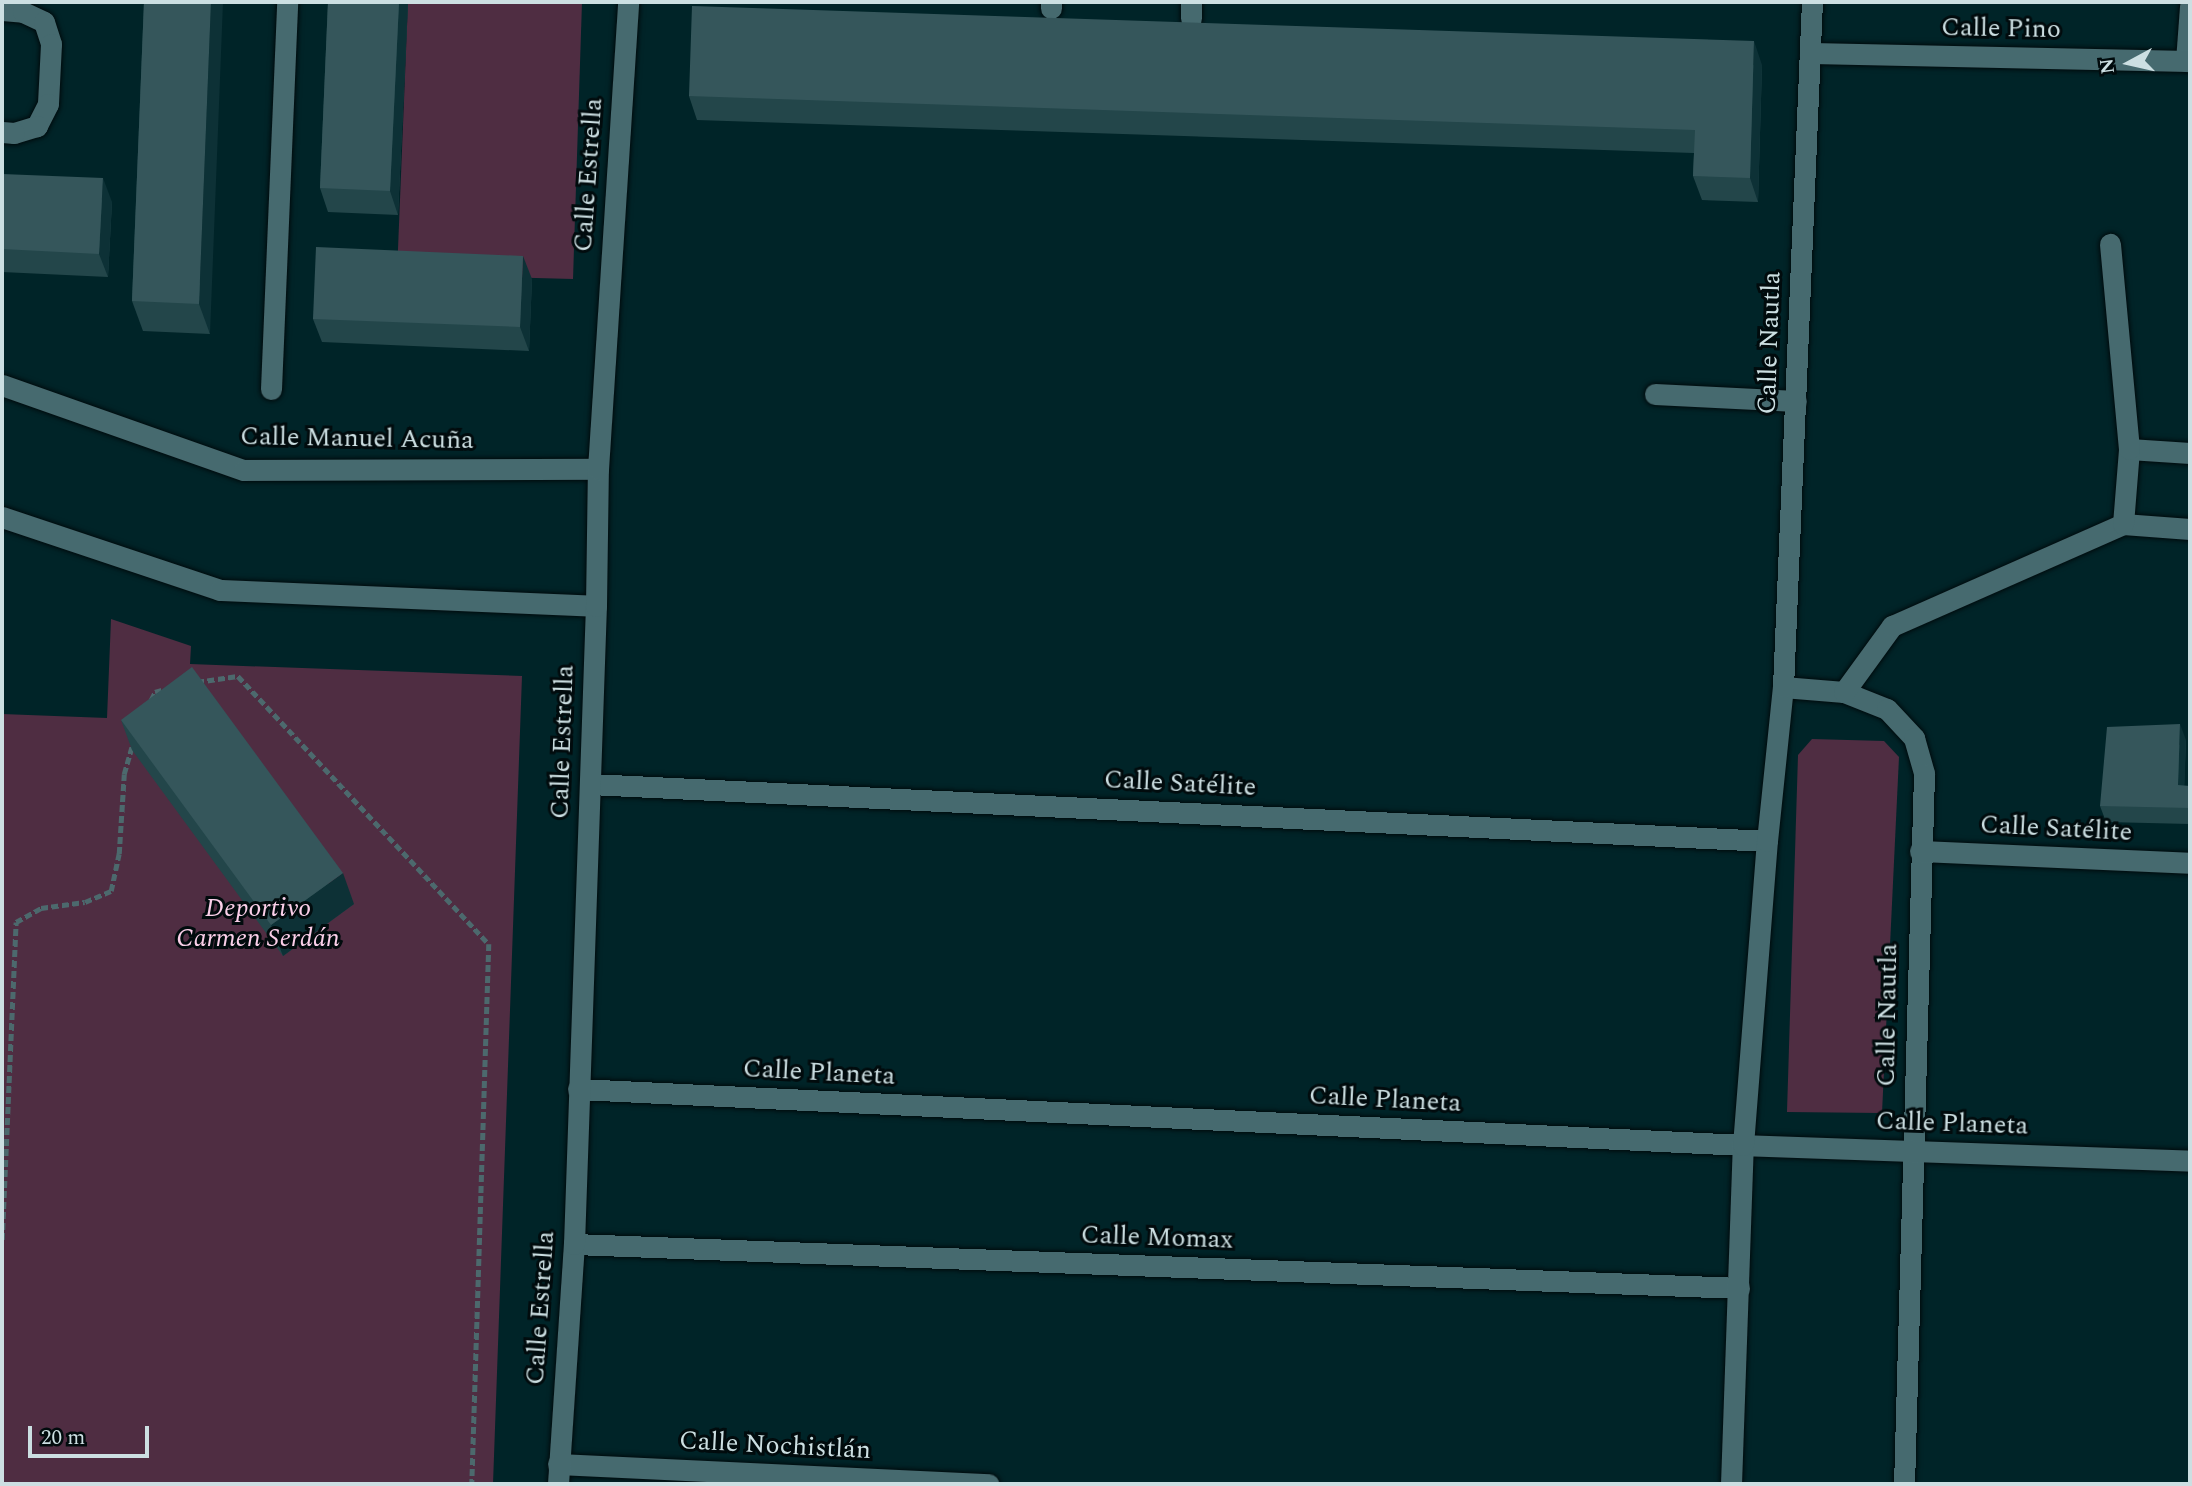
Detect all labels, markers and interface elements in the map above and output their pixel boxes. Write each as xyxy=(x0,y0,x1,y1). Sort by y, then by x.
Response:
street label: Calle Pino xyxy=(1941,12,2061,46)
north arrow xyxy=(2094,28,2164,98)
text: N xyxy=(2092,56,2123,76)
street label: Calle Estrella xyxy=(568,97,610,253)
street label: Calle Nautla xyxy=(1752,271,1788,415)
street label: Calle Manuel Acuña xyxy=(240,421,474,457)
street label: Calle Estrella xyxy=(545,664,581,820)
street label: Calle Satélite xyxy=(1103,764,1257,804)
street label: Calle Satélite xyxy=(1979,809,2133,849)
park label: Deportivo Carmen Serdán xyxy=(176,893,340,954)
street label: Calle Nautla xyxy=(1871,943,1905,1087)
street label: Calle Planeta xyxy=(742,1053,896,1093)
street label: Calle Planeta xyxy=(1308,1080,1462,1120)
street label: Calle Planeta xyxy=(1875,1106,2029,1142)
street label: Calle Momax xyxy=(1080,1220,1234,1256)
street label: Calle Estrella xyxy=(520,1230,562,1386)
scale bar xyxy=(32,1412,152,1456)
text: 20 m xyxy=(41,1422,85,1454)
street label: Calle Nochistlán xyxy=(678,1425,872,1467)

